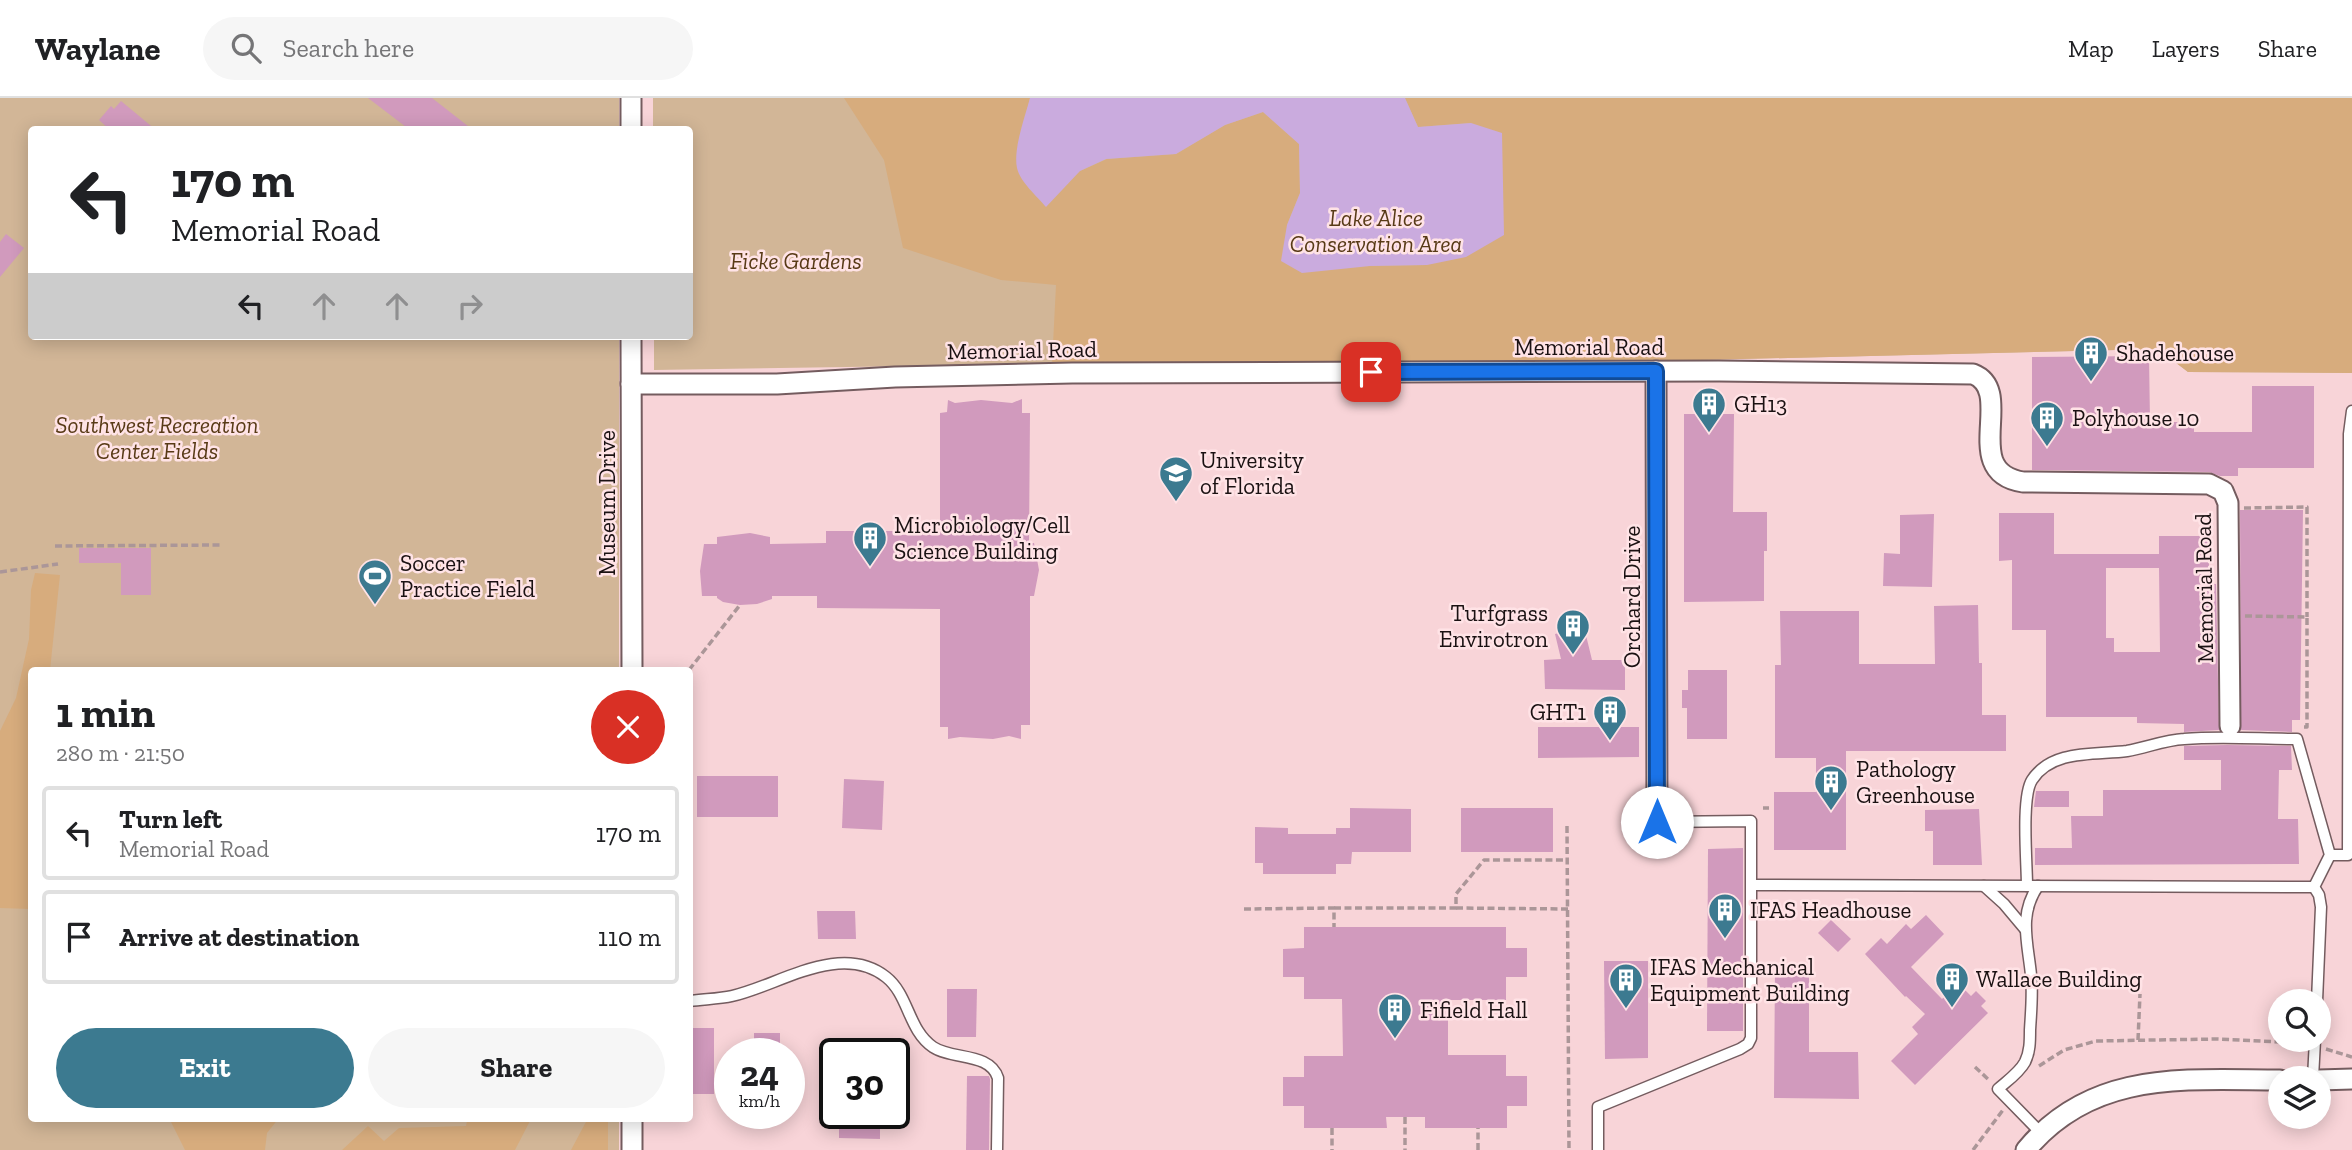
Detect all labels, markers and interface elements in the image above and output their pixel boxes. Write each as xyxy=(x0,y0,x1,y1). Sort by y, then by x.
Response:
search box xyxy=(203,17,693,80)
text: Waylane xyxy=(35,29,161,68)
icon: search xyxy=(227,29,265,67)
text: Search here xyxy=(283,32,414,64)
text: Map xyxy=(2068,34,2114,63)
text: Layers xyxy=(2152,34,2220,63)
text: Share xyxy=(2258,34,2317,63)
text: 170 m xyxy=(171,151,294,210)
icon: left xyxy=(56,154,147,245)
park label: Lake Alice Conservation Area xyxy=(1290,204,1462,258)
text: Memorial Road xyxy=(171,211,380,249)
park label: Ficke Gardens xyxy=(730,247,862,275)
icon: left xyxy=(232,287,270,325)
icon: ahead xyxy=(305,287,343,325)
icon: ahead xyxy=(378,287,416,325)
icon: right xyxy=(451,287,489,325)
street label: Memorial Road xyxy=(1514,333,1664,361)
building icon: Shadehouse xyxy=(2072,334,2110,383)
street label: Memorial Road xyxy=(947,335,1098,365)
place label: Shadehouse xyxy=(2116,339,2234,367)
pin xyxy=(1341,342,1401,402)
icon: arrive xyxy=(1352,353,1390,391)
building icon: GH13 xyxy=(1690,385,1728,434)
place label: GH13 xyxy=(1734,390,1787,418)
building icon: Polyhouse 10 xyxy=(2028,399,2066,448)
place label: Polyhouse 10 xyxy=(2072,404,2200,432)
park label: Southwest Recreation Center Fields xyxy=(55,411,259,465)
street label: Museum Drive xyxy=(593,430,621,576)
place label: University of Florida xyxy=(1200,446,1304,500)
school or university icon: University of Florida xyxy=(1157,454,1195,503)
place label: Microbiology/Cell Science Building xyxy=(894,511,1070,565)
street label: Memorial Road xyxy=(2189,512,2219,663)
building icon: Microbiology/Cell Science Building xyxy=(851,519,889,568)
street label: Orchard Drive xyxy=(1618,526,1646,668)
place label: Soccer Practice Field xyxy=(400,549,535,603)
sports icon: Soccer Practice Field xyxy=(356,557,394,606)
place label: Turfgrass Envirotron xyxy=(1439,599,1548,653)
building icon: Turfgrass Envirotron xyxy=(1554,607,1592,656)
text: 1 min xyxy=(56,687,155,738)
button: close xyxy=(591,690,665,764)
building icon: GHT1 xyxy=(1591,693,1629,742)
place label: GHT1 xyxy=(1530,698,1586,726)
text: 280 m · 21:50 xyxy=(56,739,185,767)
place label: Pathology Greenhouse xyxy=(1856,755,1975,809)
building icon: Pathology Greenhouse xyxy=(1812,763,1850,812)
position arrow xyxy=(1620,785,1694,859)
text: Turn left xyxy=(119,803,222,835)
icon: left xyxy=(60,814,98,852)
text: 170 m xyxy=(596,817,661,849)
text: Memorial Road xyxy=(119,835,269,863)
building icon: IFAS Headhouse xyxy=(1706,891,1744,940)
place label: IFAS Headhouse xyxy=(1750,896,1911,924)
icon: arrive xyxy=(60,918,98,956)
text: Arrive at destination xyxy=(119,921,359,953)
text: 110 m xyxy=(598,921,661,953)
place label: IFAS Mechanical Equipment Building xyxy=(1650,953,1850,1007)
building icon: Wallace Building xyxy=(1933,960,1971,1009)
building icon: IFAS Mechanical Equipment Building xyxy=(1607,961,1645,1010)
place label: Wallace Building xyxy=(1976,965,2142,993)
map controls xyxy=(2268,989,2331,1129)
button: search xyxy=(2268,989,2331,1052)
building icon: Fifield Hall xyxy=(1376,991,1414,1040)
place label: Fifield Hall xyxy=(1420,996,1528,1024)
button: Exit xyxy=(56,1028,354,1108)
button: Share xyxy=(368,1028,665,1108)
speed limit sign: 30 xyxy=(819,1038,910,1129)
text: 24 xyxy=(740,1053,779,1095)
button: layers xyxy=(2268,1066,2331,1129)
text: km/h xyxy=(739,1090,780,1112)

